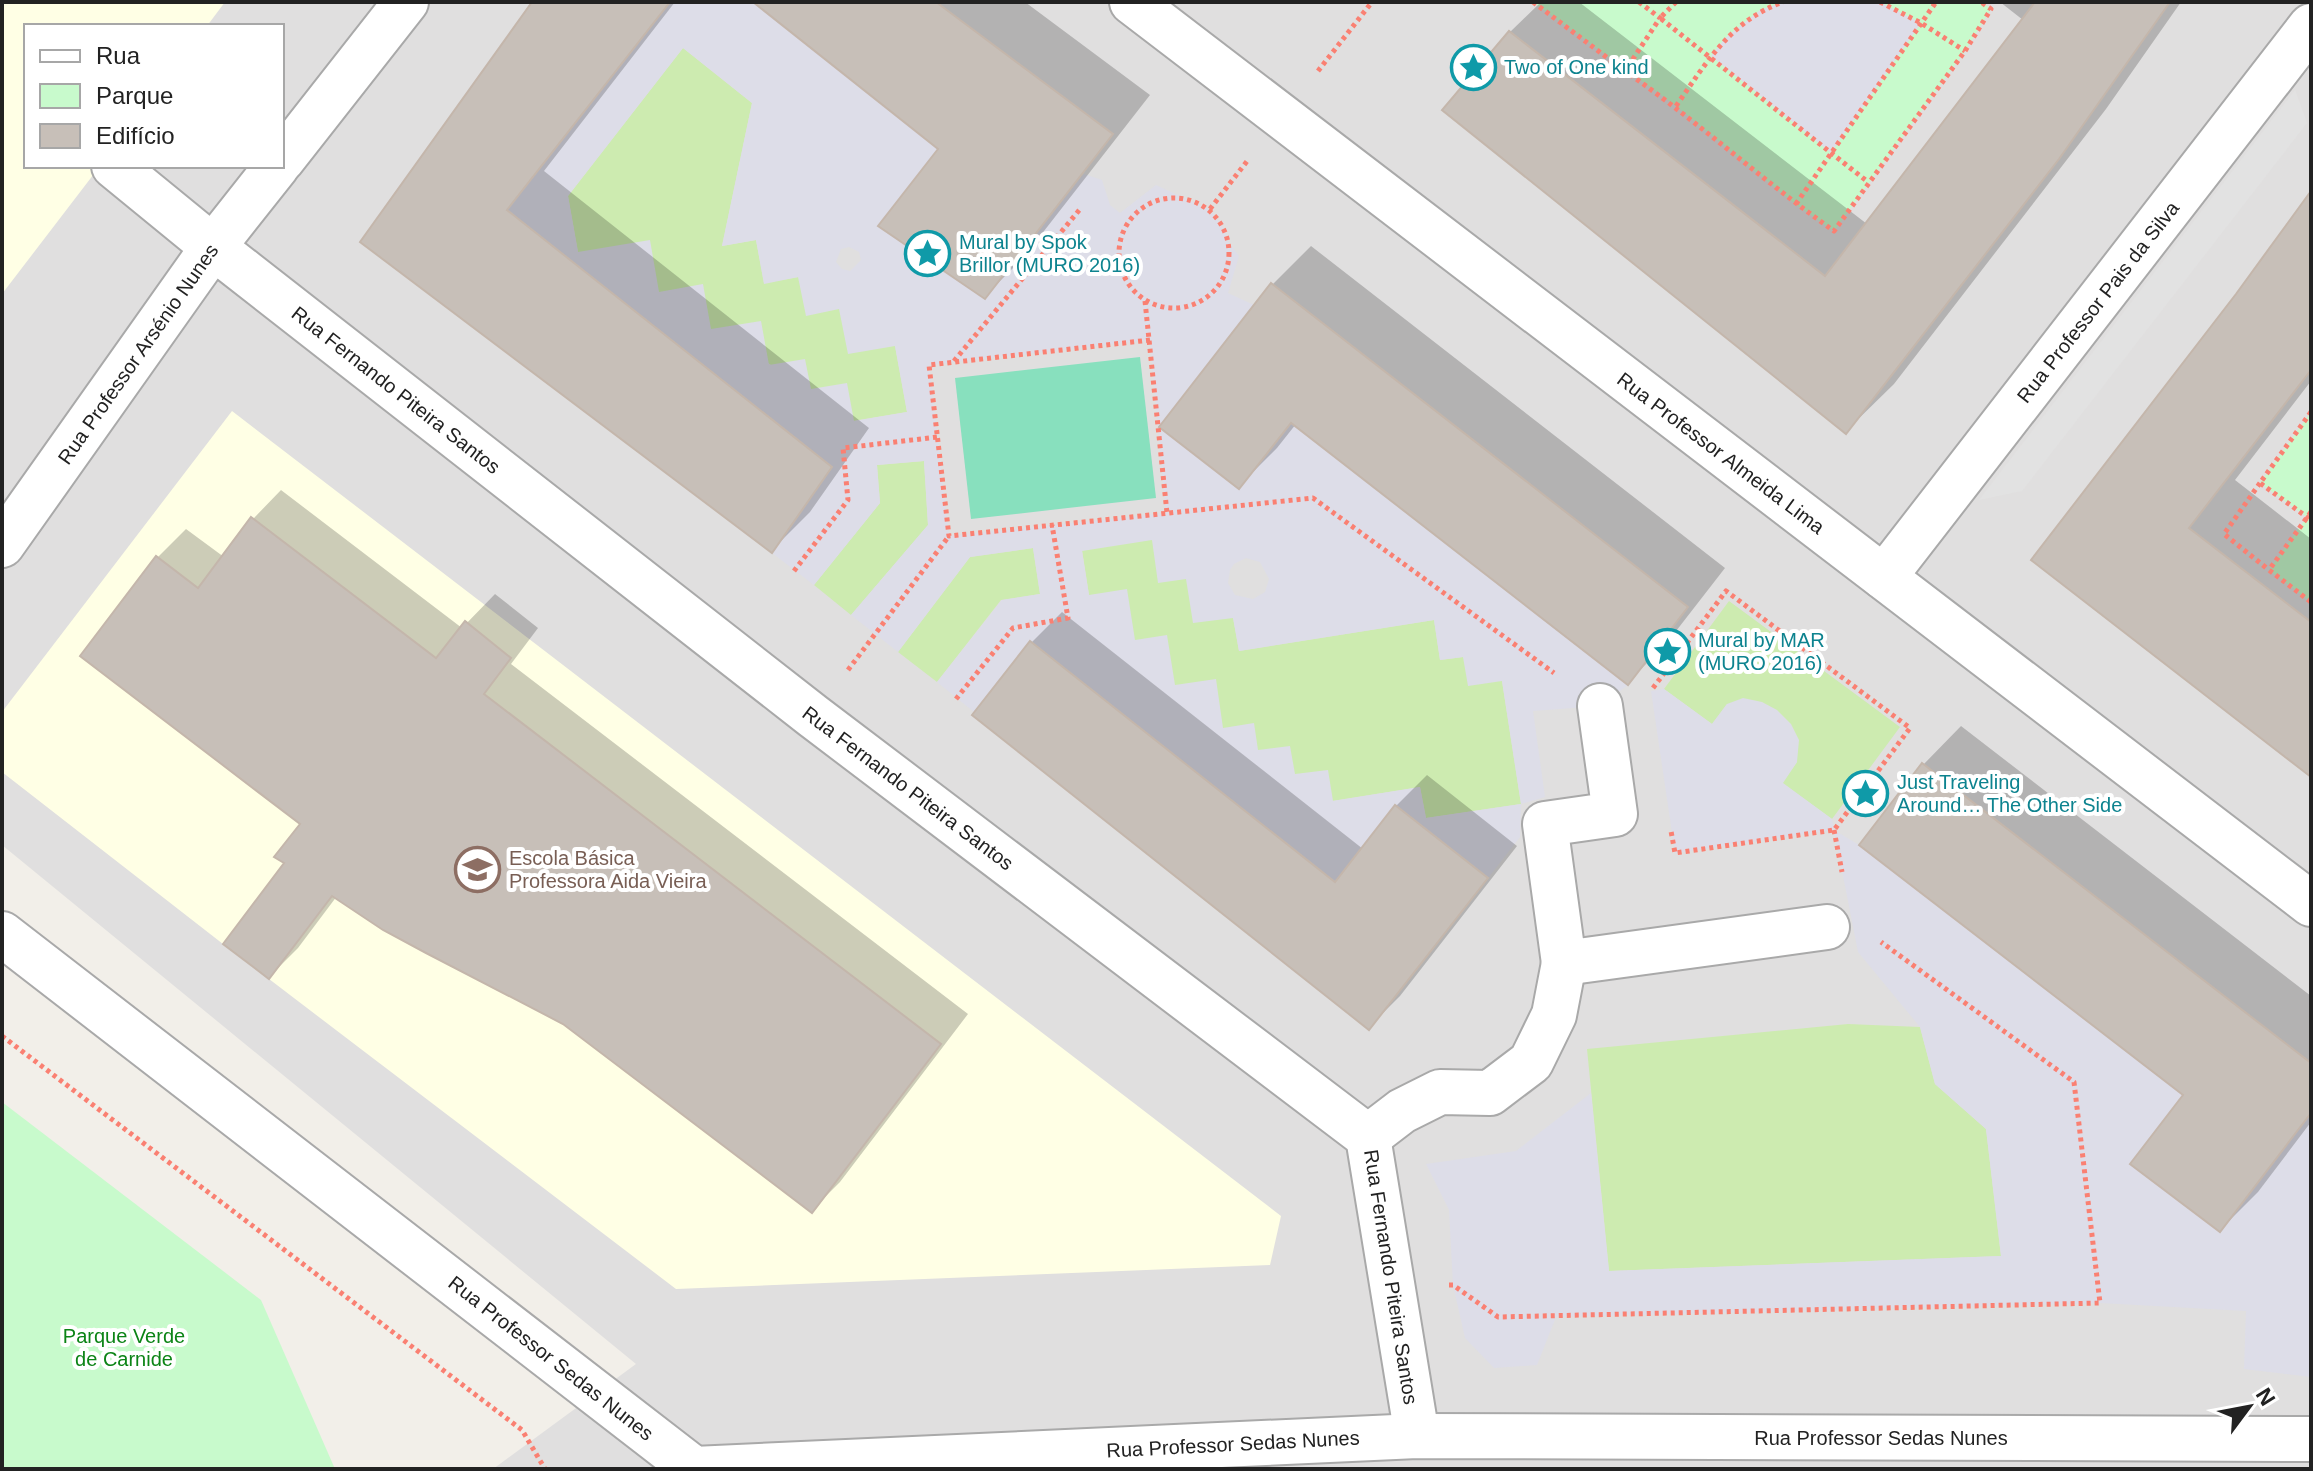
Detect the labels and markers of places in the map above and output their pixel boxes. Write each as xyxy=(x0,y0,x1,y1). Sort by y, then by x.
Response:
place icon: Two of One kind xyxy=(1449,43,1497,91)
place label: Two of One kind xyxy=(1504,56,1649,78)
place icon: Mural by Spok Brillor (MURO 2016) xyxy=(904,230,952,278)
place label: Mural by Spok Brillor (MURO 2016) xyxy=(959,231,1140,276)
place icon: Mural by MAR (MURO 2016) xyxy=(1643,627,1691,675)
place label: Mural by MAR (MURO 2016) xyxy=(1698,629,1825,674)
place icon: Just Traveling Around… The Other Side xyxy=(1842,769,1890,817)
place label: Just Traveling Around… The Other Side xyxy=(1897,771,2122,816)
school or university icon: Escola Básica Professora Aida Vieira xyxy=(454,845,502,893)
place label: Escola Básica Professora Aida Vieira xyxy=(509,847,707,892)

